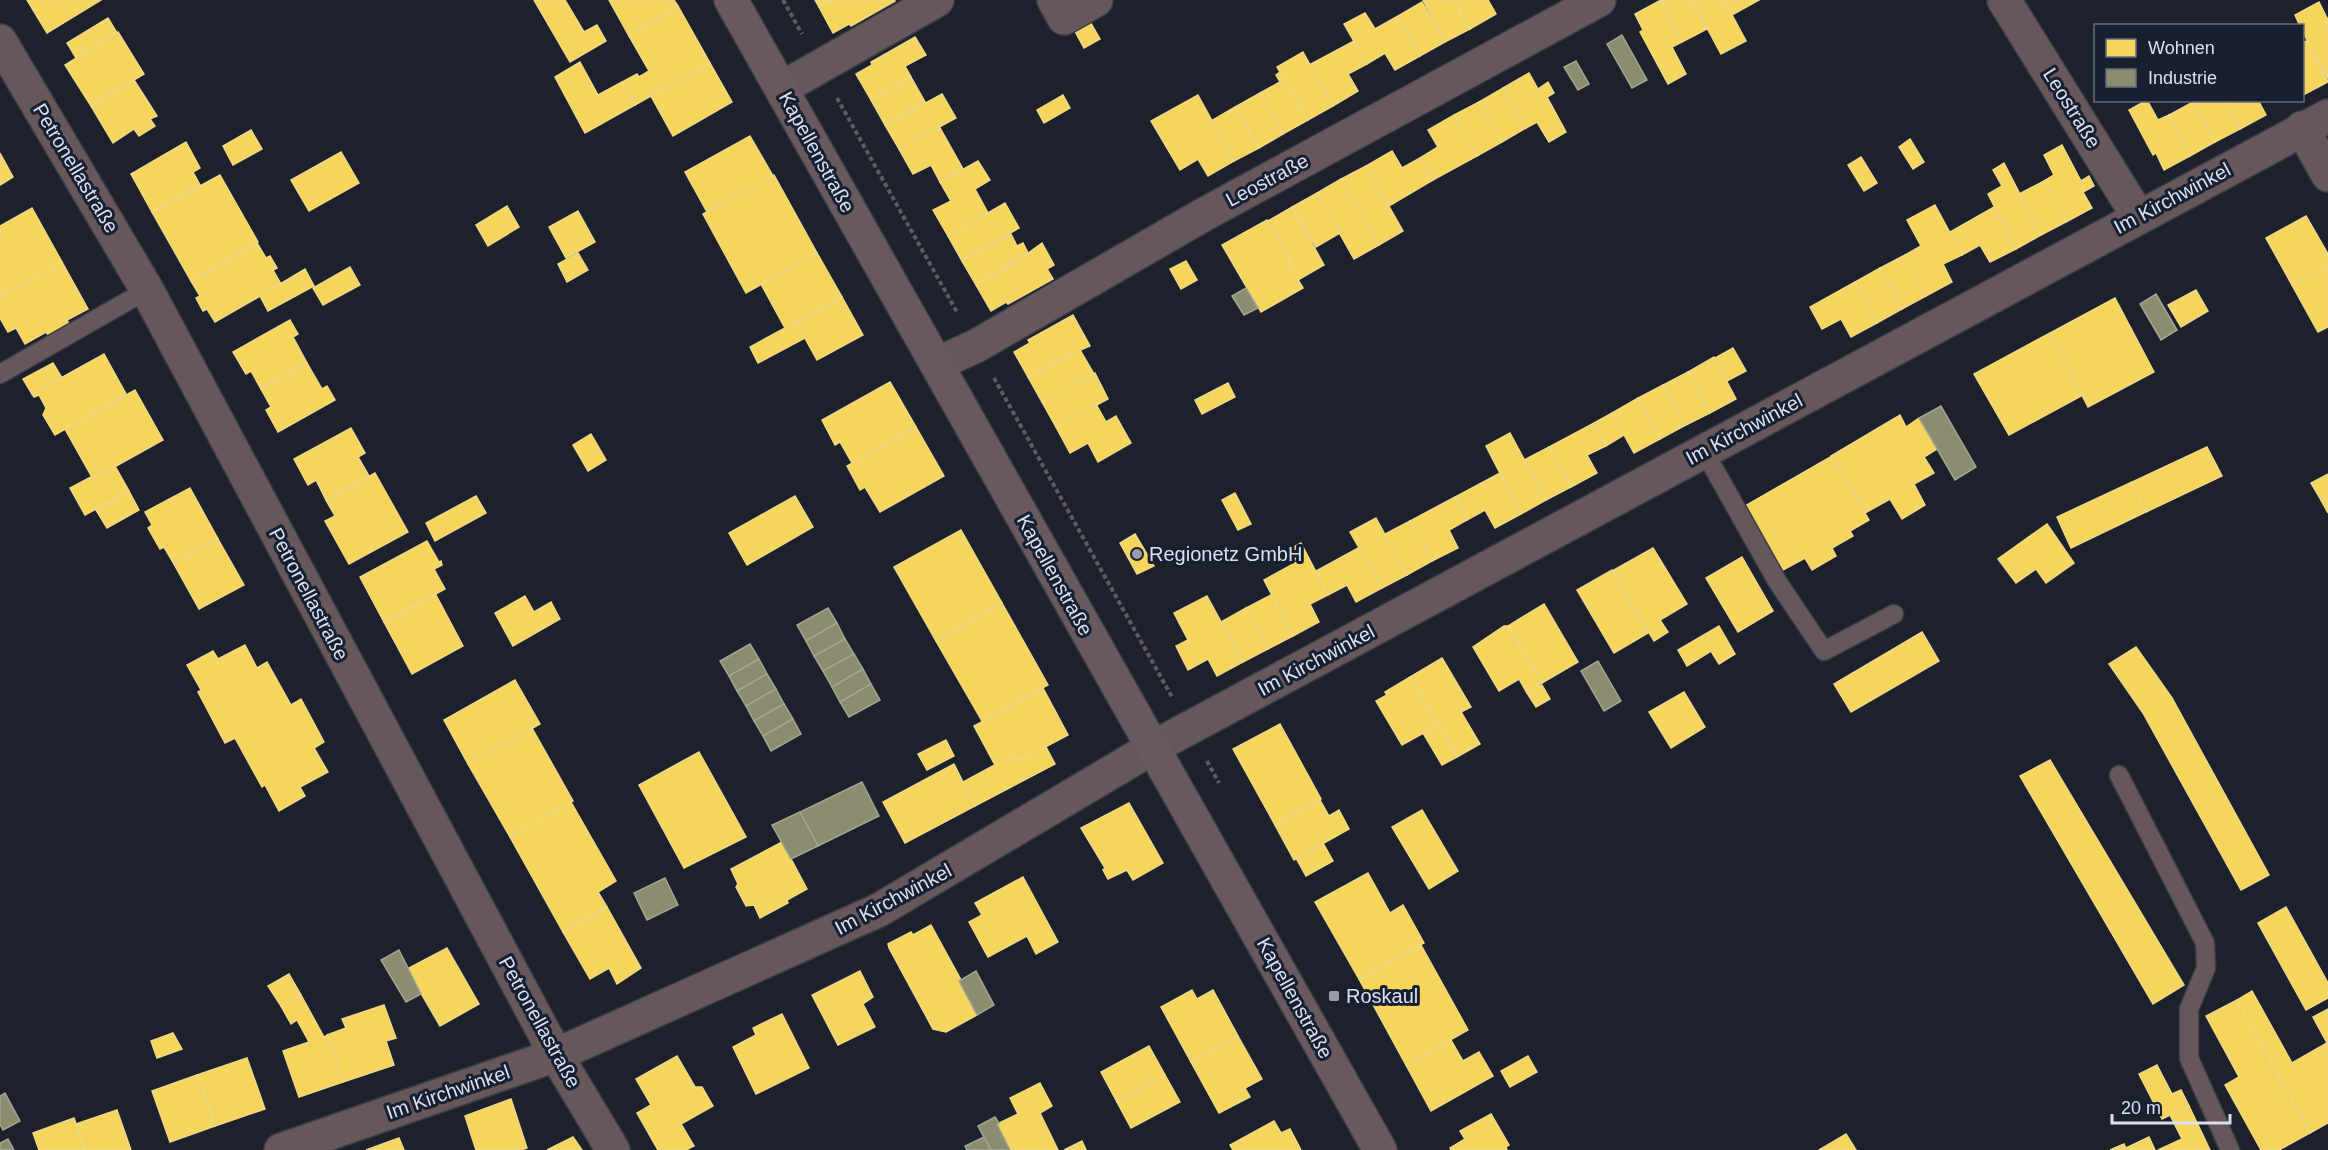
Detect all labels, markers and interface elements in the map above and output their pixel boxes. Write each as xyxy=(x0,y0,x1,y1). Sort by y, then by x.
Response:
legend xyxy=(2094,24,2304,102)
text: Wohnen xyxy=(2148,38,2215,58)
street label: Leostraße xyxy=(2039,64,2105,152)
text: Industrie xyxy=(2148,68,2217,88)
street label: Kapellenstraße xyxy=(775,88,859,216)
street label: Petronellastraße xyxy=(29,99,123,237)
street label: Leostraße xyxy=(1222,149,1312,211)
street label: Im Kirchwinkel xyxy=(2110,158,2234,238)
street label: Im Kirchwinkel xyxy=(1682,389,1806,469)
street label: Kapellenstraße xyxy=(1013,511,1097,639)
street label: Petronellastraße xyxy=(265,524,353,664)
place label: Regionetz GmbH xyxy=(1149,543,1302,565)
marker: Regionetz GmbH xyxy=(1130,547,1144,561)
street label: Im Kirchwinkel xyxy=(1254,620,1378,700)
street label: Im Kirchwinkel xyxy=(831,859,955,939)
street label: Kapellenstraße xyxy=(1253,934,1337,1062)
street label: Petronellastraße xyxy=(495,952,585,1092)
place label: Roskaul xyxy=(1346,985,1418,1007)
marker: Roskaul xyxy=(1327,989,1341,1003)
street label: Im Kirchwinkel xyxy=(383,1061,513,1123)
scale bar xyxy=(2112,1087,2230,1125)
text: 20 m xyxy=(2121,1098,2161,1118)

